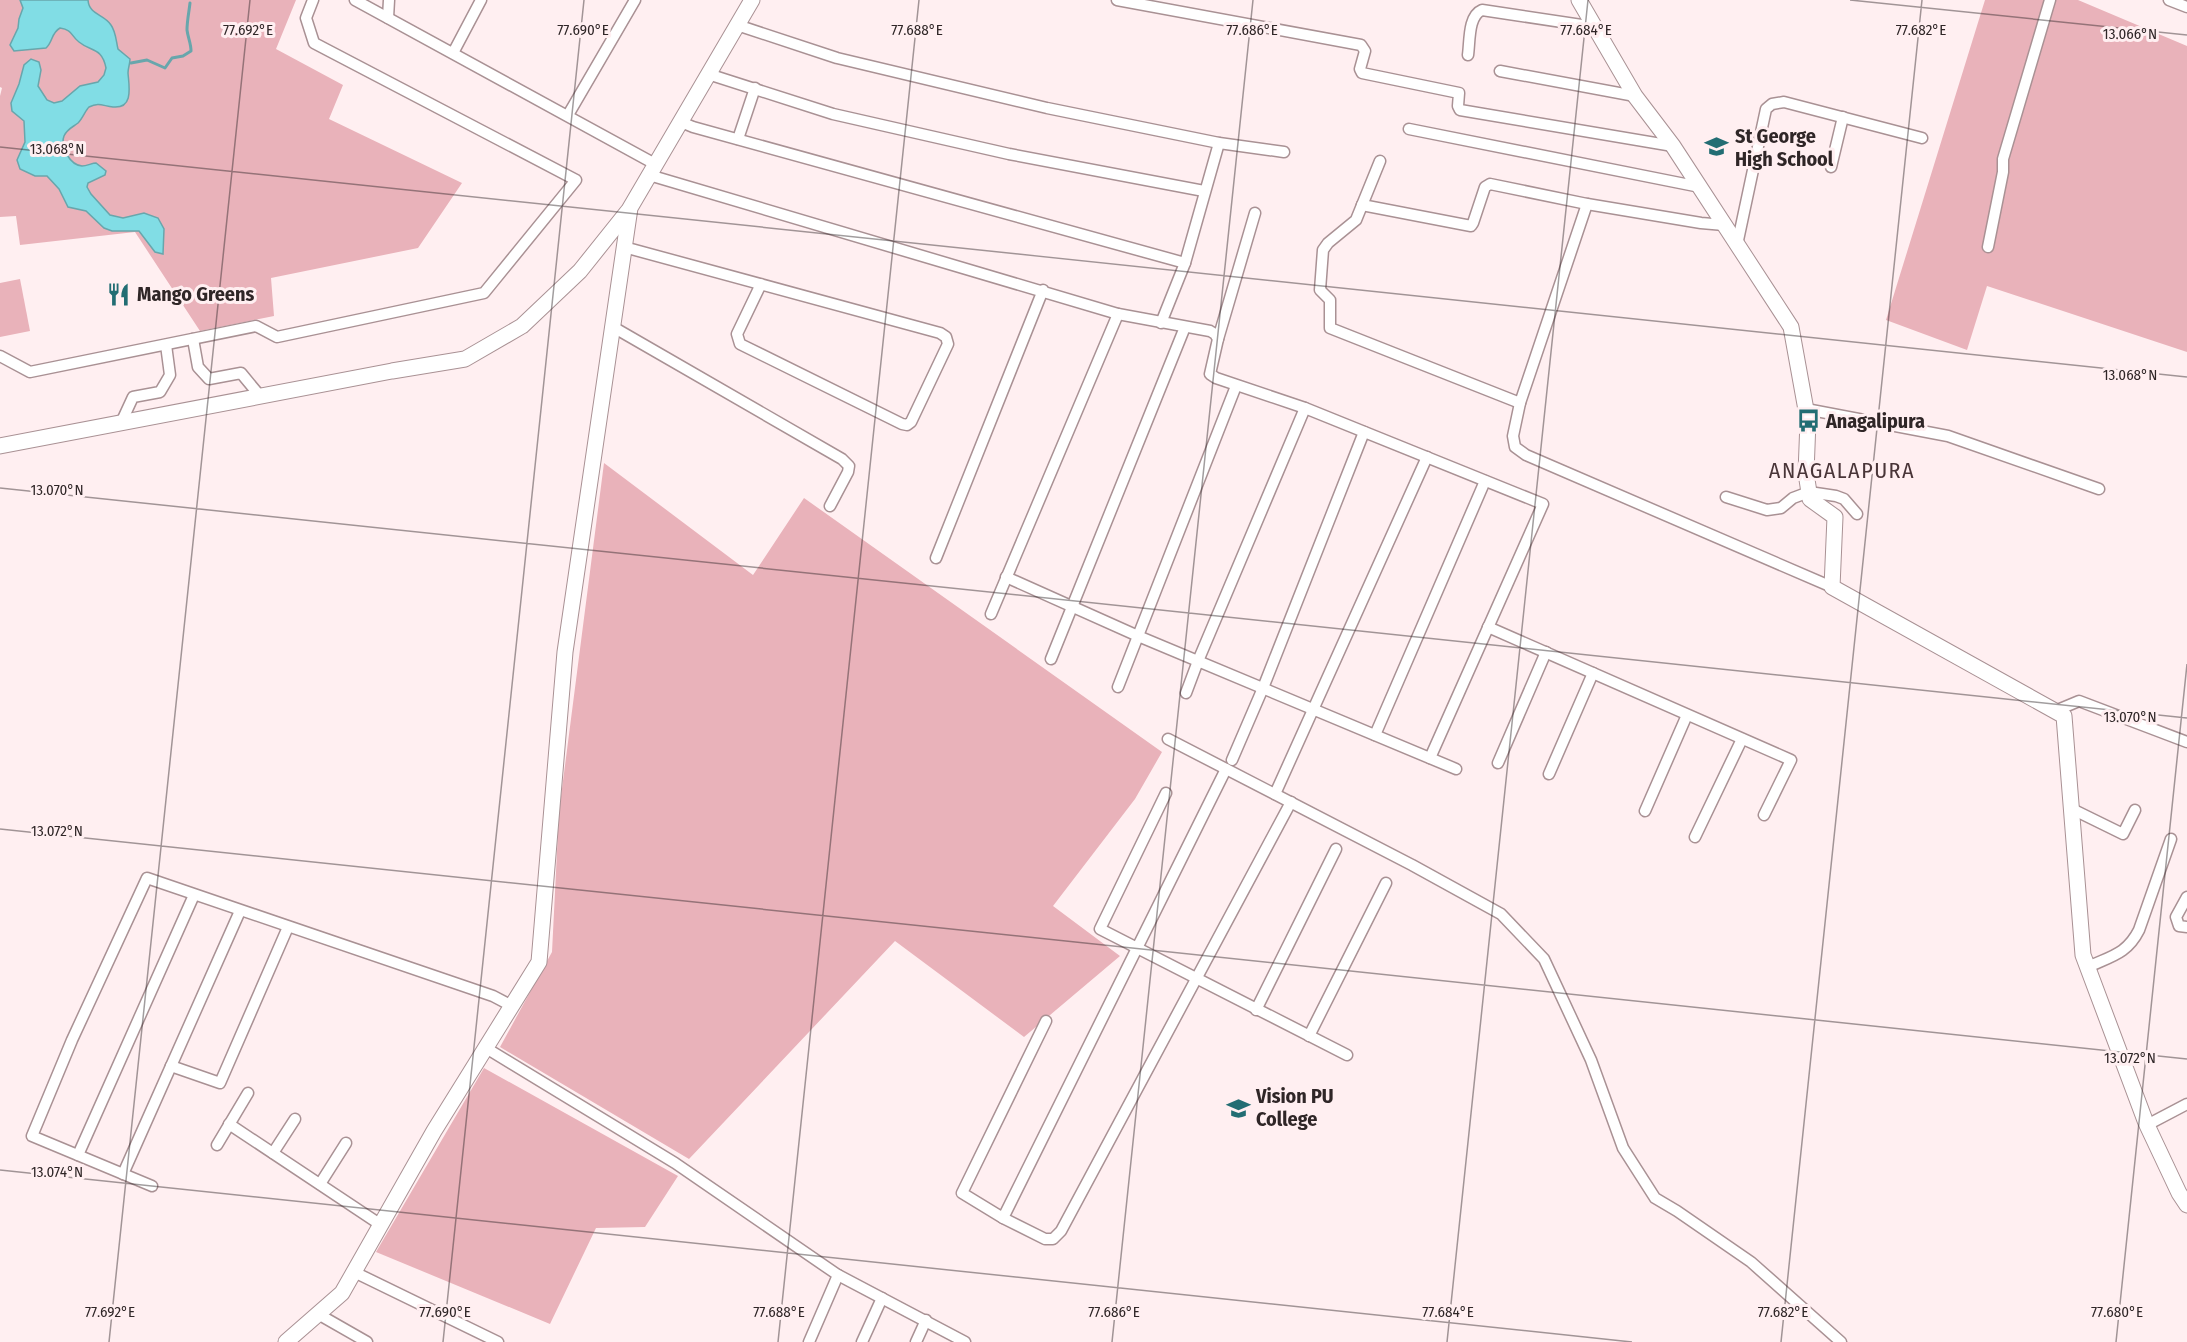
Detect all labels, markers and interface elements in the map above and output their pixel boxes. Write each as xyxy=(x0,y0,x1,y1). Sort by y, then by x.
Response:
text: 77.692°E xyxy=(223,21,273,39)
text: 77.690°E xyxy=(557,21,609,39)
text: 77.688°E xyxy=(891,21,943,39)
text: 77.686°E xyxy=(1226,21,1278,39)
text: 77.684°E xyxy=(1560,21,1612,39)
text: 77.682°E xyxy=(1896,21,1946,39)
text: 13.066°N xyxy=(2103,25,2157,43)
place label: St George High School xyxy=(1735,124,1834,171)
school or university icon: St George High School xyxy=(1704,134,1730,160)
text: 13.068°N xyxy=(30,140,84,158)
restaurant icon: Mango Greens xyxy=(106,281,132,307)
place label: Mango Greens xyxy=(137,282,254,306)
text: 13.068°N xyxy=(2103,366,2157,384)
bus stop icon: Anagalipura xyxy=(1795,408,1821,434)
place label: Anagalipura xyxy=(1825,409,1925,433)
district label: ANAGALAPURA xyxy=(1769,457,1915,484)
text: 13.070°N xyxy=(30,481,84,499)
text: 13.070°N xyxy=(2103,708,2157,726)
text: 13.072°N xyxy=(31,822,83,840)
text: 13.072°N xyxy=(2104,1049,2156,1067)
place label: Vision PU College xyxy=(1255,1084,1334,1131)
school or university icon: Vision PU College xyxy=(1225,1095,1251,1121)
text: 13.074°N xyxy=(31,1163,83,1181)
text: 77.692°E xyxy=(85,1303,135,1321)
text: 77.690°E xyxy=(419,1303,471,1321)
text: 77.688°E xyxy=(753,1303,805,1321)
text: 77.686°E xyxy=(1088,1303,1140,1321)
text: 77.684°E xyxy=(1422,1303,1474,1321)
text: 77.682°E xyxy=(1758,1303,1808,1321)
text: 77.680°E xyxy=(2091,1303,2143,1321)

